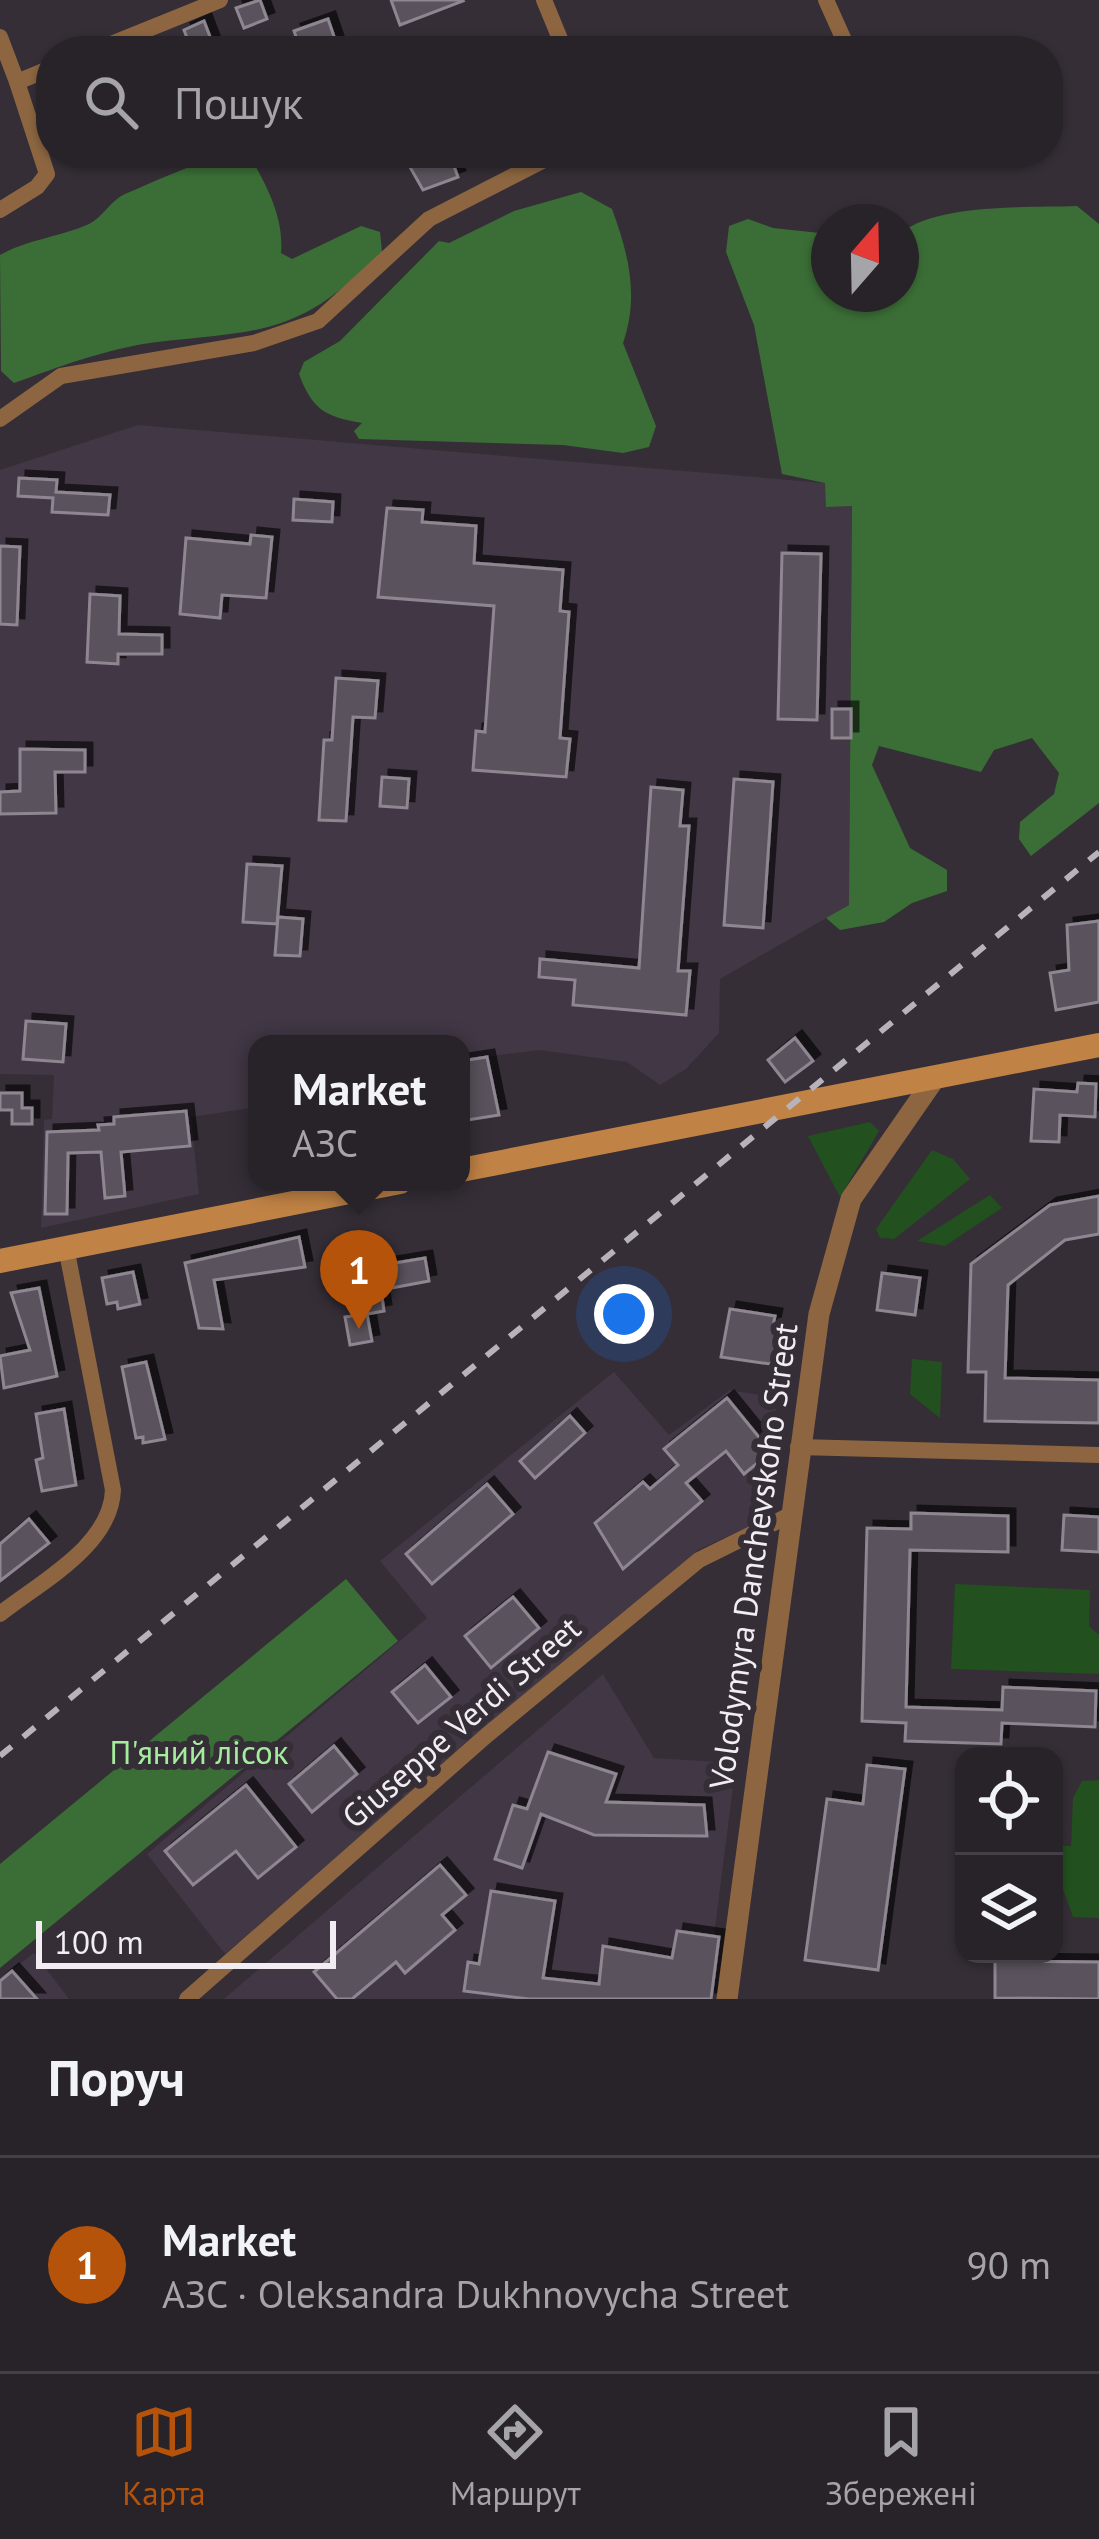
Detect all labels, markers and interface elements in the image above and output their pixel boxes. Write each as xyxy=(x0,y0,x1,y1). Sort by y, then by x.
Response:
search box xyxy=(36,36,1063,168)
icon: search xyxy=(78,69,144,135)
text: Пошук xyxy=(174,73,303,131)
north arrow xyxy=(811,204,919,312)
popup xyxy=(248,1035,470,1191)
text: Market xyxy=(292,1059,426,1117)
text: АЗС xyxy=(292,1117,358,1168)
pin: 1 xyxy=(320,1230,398,1329)
your location xyxy=(594,1284,654,1344)
street label: Volodymyra Danchevskoho Street xyxy=(698,1320,807,1793)
street label: Giuseppe Verdi Street xyxy=(332,1606,589,1837)
park label: П'яний лісок xyxy=(109,1730,289,1773)
map controls xyxy=(955,1747,1063,1963)
button: locate xyxy=(955,1747,1063,1855)
button: layers xyxy=(955,1855,1063,1963)
scale bar xyxy=(36,1915,336,1968)
text: 100 m xyxy=(54,1920,144,1963)
text: Поруч xyxy=(48,2044,185,2110)
text: Market xyxy=(162,2210,296,2268)
text: 1 xyxy=(76,2239,98,2290)
text: 90 m xyxy=(966,2239,1051,2290)
text: АЗС · Oleksandra Dukhnovycha Street xyxy=(162,2268,789,2319)
tab: Карта xyxy=(122,2399,206,2514)
tab: Маршрут xyxy=(450,2399,581,2514)
tab: Збережені xyxy=(825,2399,977,2514)

